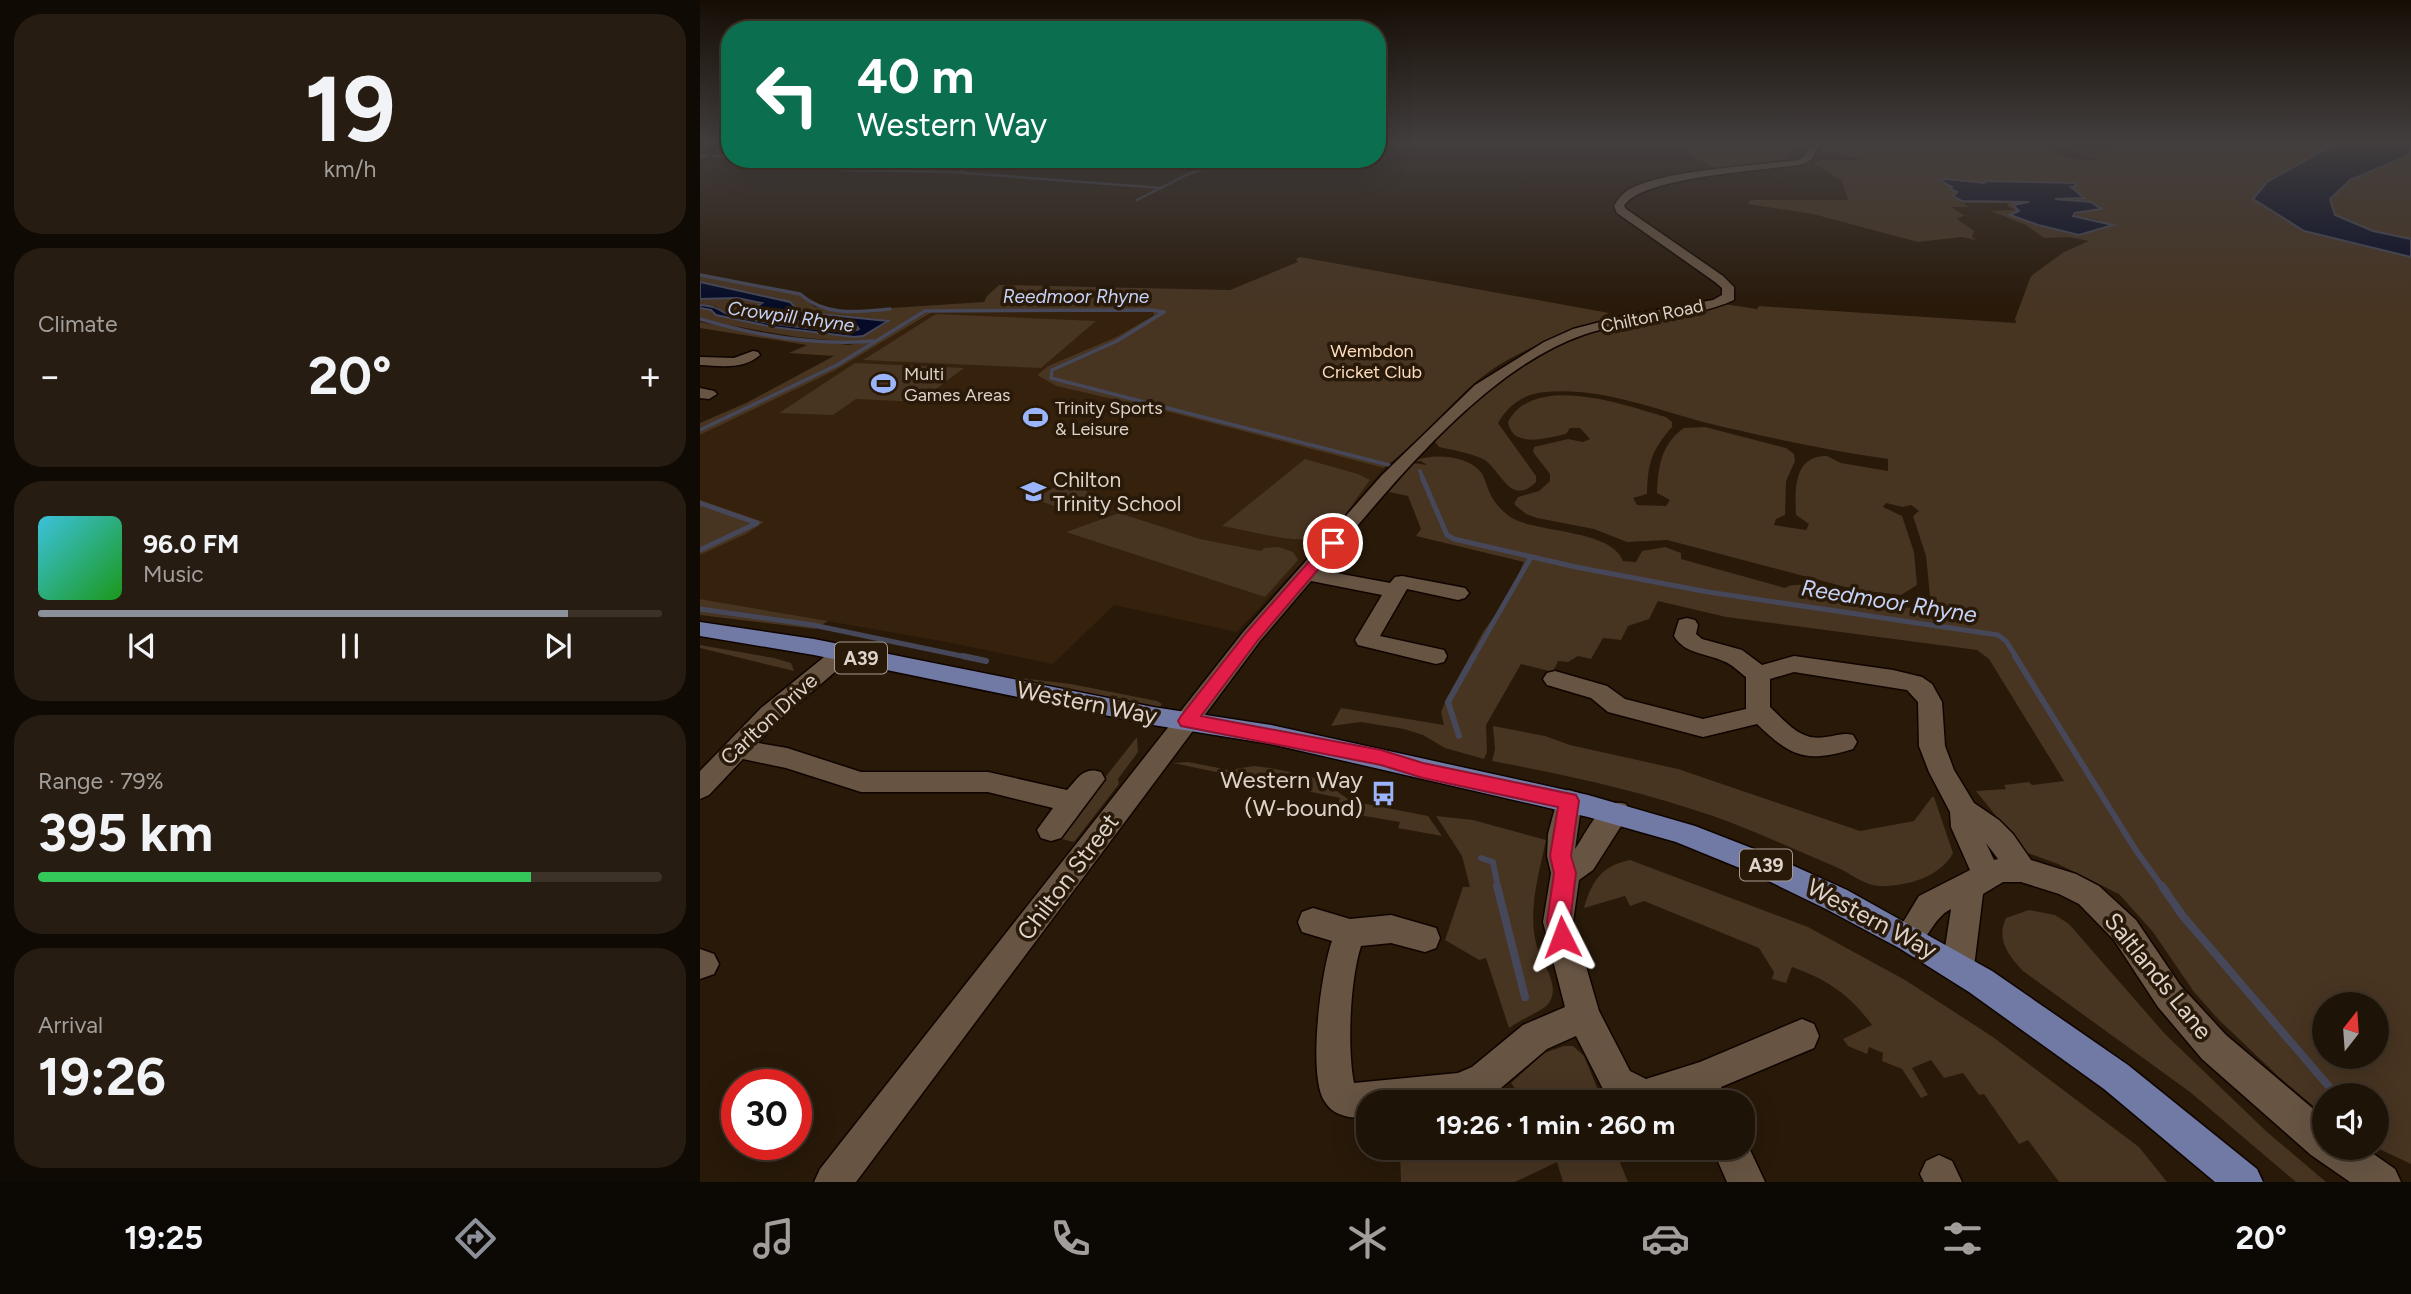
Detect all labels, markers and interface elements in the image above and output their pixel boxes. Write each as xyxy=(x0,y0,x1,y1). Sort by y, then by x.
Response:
text: 40 m xyxy=(857,46,974,105)
icon: left xyxy=(742,49,833,140)
text: 19 xyxy=(304,55,396,164)
text: Western Way xyxy=(857,106,1047,144)
text: km/h xyxy=(324,155,376,183)
water label: Reedmoor Rhyne xyxy=(1003,285,1150,308)
street label: Chilton Road xyxy=(1599,294,1705,338)
water label: Crowpill Rhyne xyxy=(726,296,857,337)
text: Climate xyxy=(38,310,117,338)
park label: Wembdon Cricket Club xyxy=(1322,340,1422,383)
text: 20° xyxy=(308,345,392,407)
text: − xyxy=(38,353,62,399)
text: + xyxy=(638,353,662,399)
place label: Multi Games Areas xyxy=(904,363,1011,406)
sports icon: Multi Games Areas xyxy=(870,370,898,398)
place label: Trinity Sports & Leisure xyxy=(1055,397,1163,440)
sports icon: Trinity Sports & Leisure xyxy=(1021,404,1049,432)
place label: Chilton Trinity School xyxy=(1053,467,1181,516)
school or university icon: Chilton Trinity School xyxy=(1019,478,1047,506)
pin xyxy=(1303,513,1363,573)
icon: arrive xyxy=(1314,524,1352,562)
text: 96.0 FM xyxy=(143,528,239,560)
text: Music xyxy=(143,560,204,588)
water label: Reedmoor Rhyne xyxy=(1799,573,1979,629)
icon: previous xyxy=(123,627,161,665)
icon: pause xyxy=(331,627,369,665)
icon: next xyxy=(539,627,577,665)
road number: A39 xyxy=(835,642,887,674)
street label: Carlton Drive xyxy=(715,668,822,770)
street label: Western Way xyxy=(1014,675,1160,730)
place label: Western Way (W-bound) xyxy=(1220,765,1363,822)
text: Range · 79% xyxy=(38,767,164,795)
bus stop icon: Western Way (W-bound) xyxy=(1369,780,1397,808)
text: 395 km xyxy=(38,802,213,864)
street label: Chilton Street xyxy=(1011,808,1125,946)
road number: A39 xyxy=(1740,850,1792,880)
street label: Western Way xyxy=(1802,872,1942,965)
position arrow xyxy=(1525,900,1599,974)
street label: Saltlands Lane xyxy=(2098,906,2218,1045)
north arrow xyxy=(2312,992,2389,1069)
map controls xyxy=(2312,992,2389,1160)
text: Arrival xyxy=(38,1011,103,1039)
text: 19:26 xyxy=(38,1046,166,1108)
speed limit sign: 30 xyxy=(721,1069,812,1160)
button: sound xyxy=(2312,1083,2389,1160)
text: 19:26 · 1 min · 260 m xyxy=(1436,1109,1675,1141)
icon: directions xyxy=(451,1214,500,1263)
icon: music xyxy=(749,1214,798,1263)
icon: phone xyxy=(1046,1214,1095,1263)
icon: climate xyxy=(1343,1214,1392,1263)
icon: car xyxy=(1641,1214,1690,1263)
icon: filters xyxy=(1938,1214,1987,1263)
text: 19:25 xyxy=(124,1219,203,1257)
text: 20° xyxy=(2235,1219,2287,1257)

